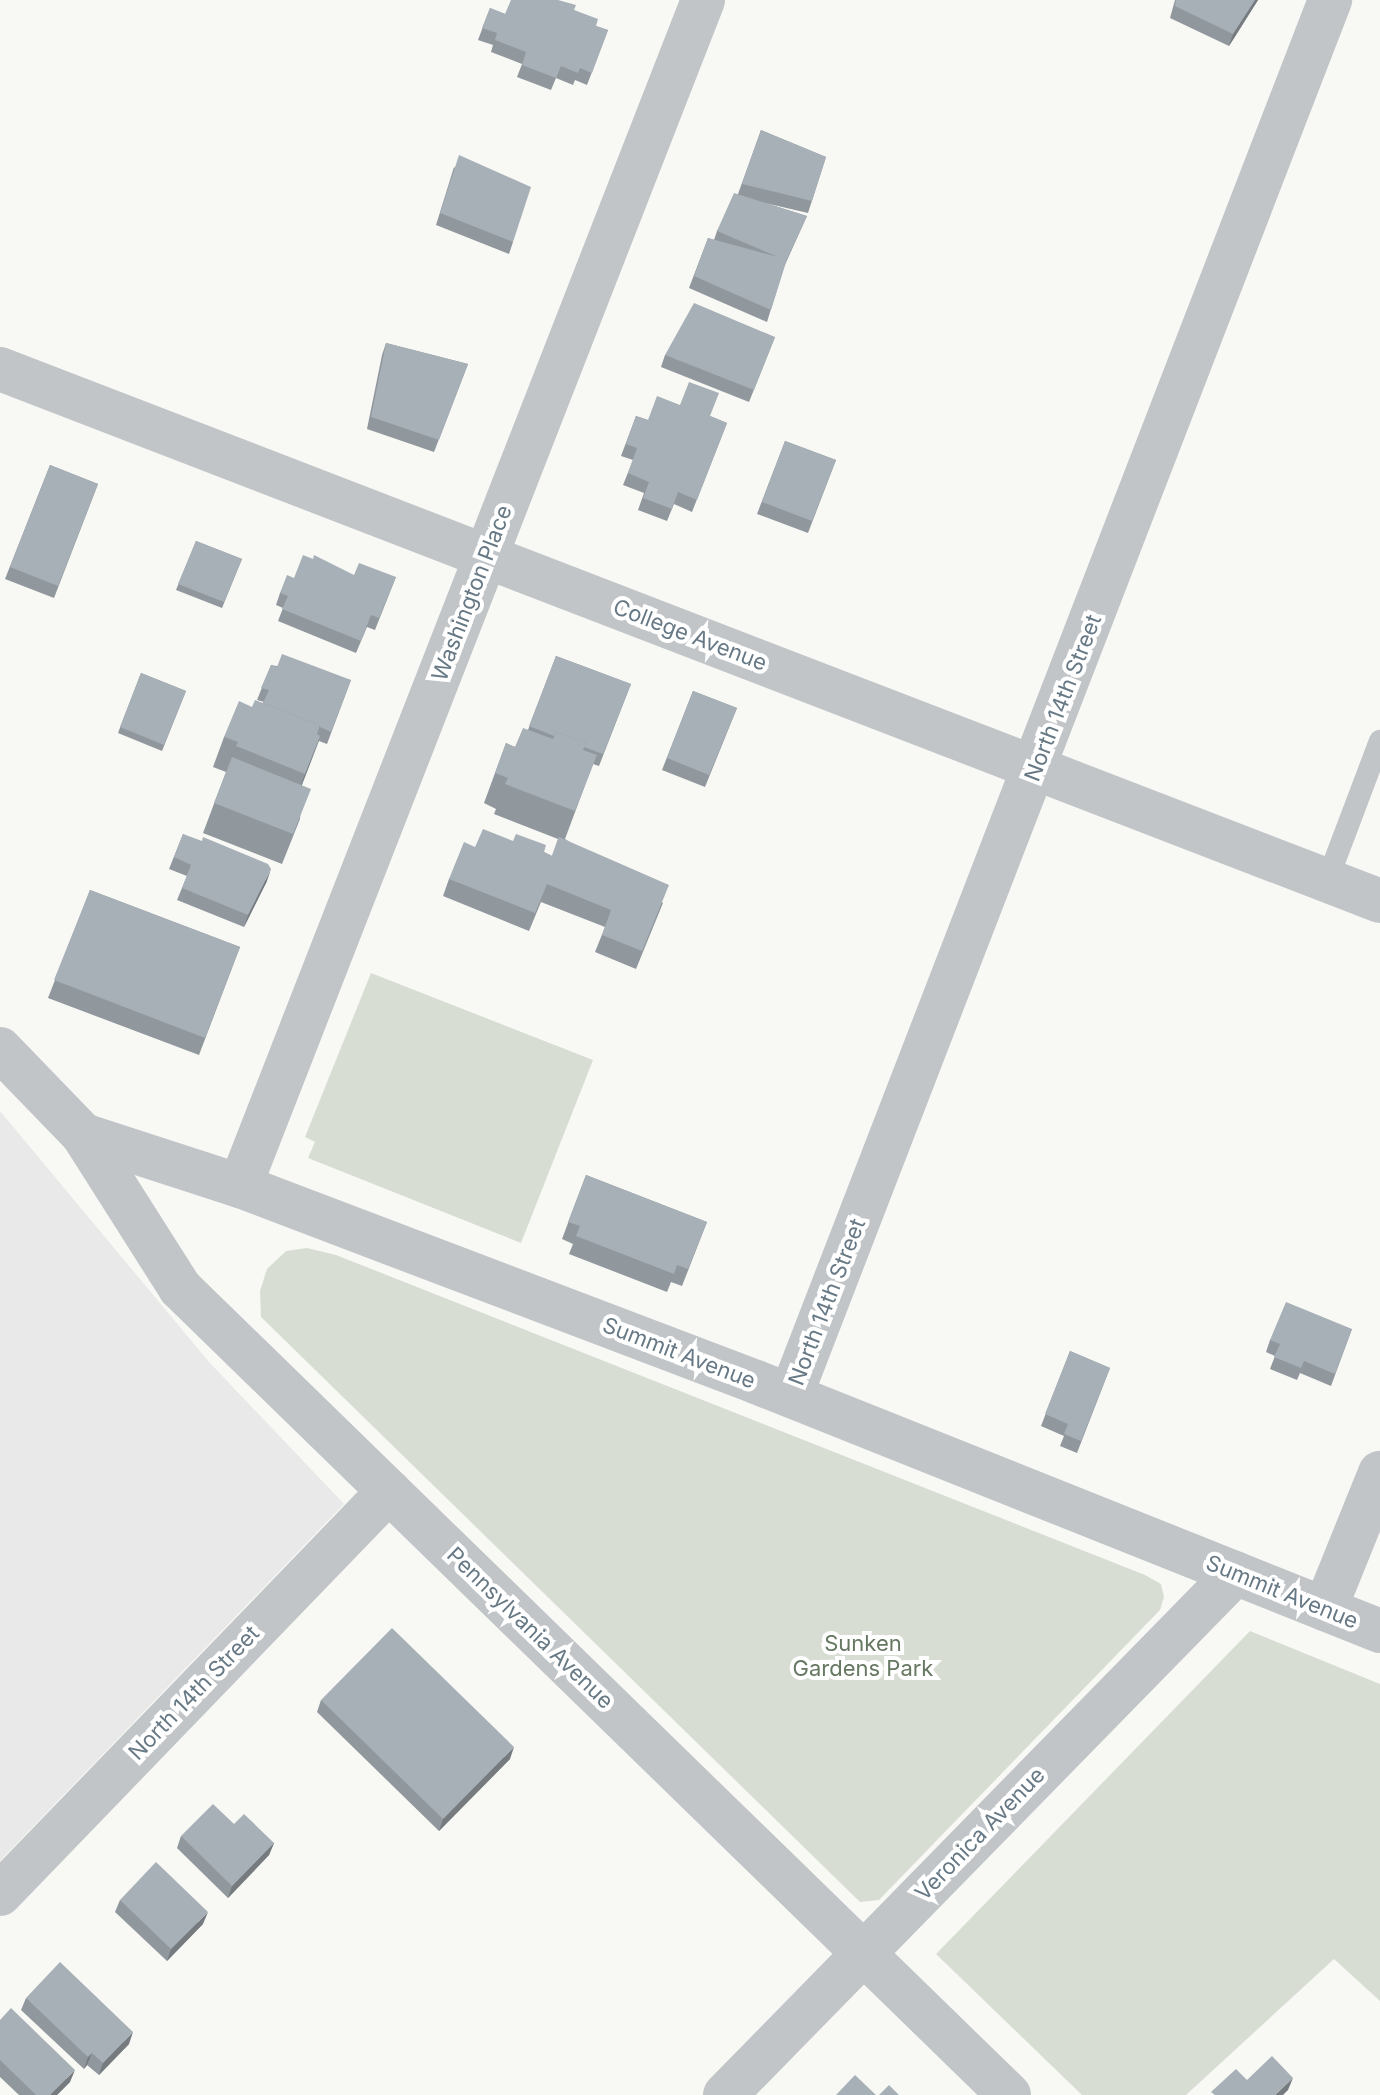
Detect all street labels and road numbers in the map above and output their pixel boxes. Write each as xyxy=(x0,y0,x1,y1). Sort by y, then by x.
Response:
street label: Washington Place xyxy=(426,502,518,684)
street label: College Avenue xyxy=(609,594,771,676)
street label: North 14th Street xyxy=(1019,611,1107,785)
street label: North 14th Street xyxy=(783,1215,871,1389)
street label: Summit Avenue xyxy=(599,1312,759,1394)
street label: Pennsylvania Avenue xyxy=(441,1542,619,1714)
street label: Summit Avenue xyxy=(1202,1549,1362,1635)
street label: North 14th Street xyxy=(123,1620,265,1766)
street label: Veronica Avenue xyxy=(910,1762,1050,1906)

